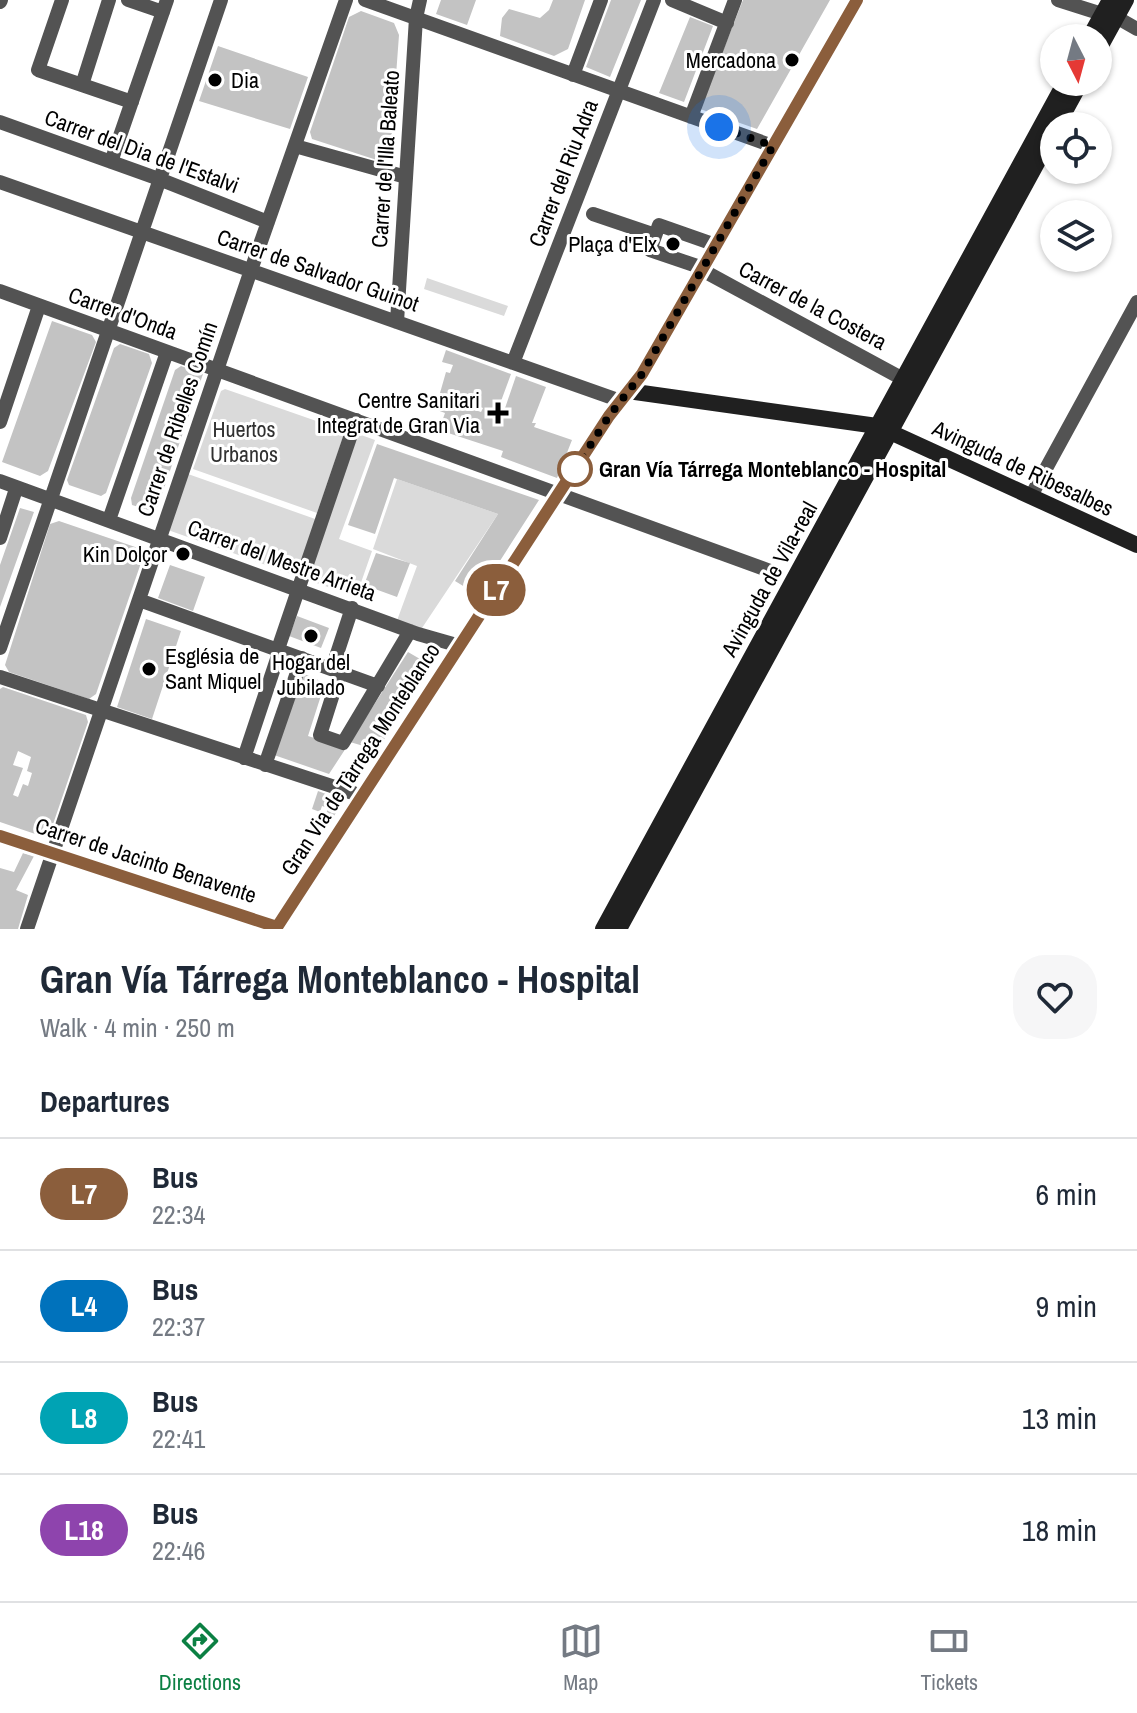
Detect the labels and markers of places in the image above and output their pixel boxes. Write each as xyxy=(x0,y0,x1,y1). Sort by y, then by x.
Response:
place label: Mercadona xyxy=(686,45,776,75)
marker: Mercadona xyxy=(783,51,801,69)
place label: Dia xyxy=(231,65,259,95)
marker: Dia xyxy=(206,71,224,89)
place label: Plaça d'Elx xyxy=(568,229,657,259)
marker: Plaça d'Elx xyxy=(664,235,682,253)
place label: Centre Sanitari Integrat de Gran Via xyxy=(317,385,480,440)
marker: Centre Sanitari Integrat de Gran Via xyxy=(487,402,509,424)
marker: Gran Vía Tárrega Monteblanco - Hospital xyxy=(558,452,592,486)
place label: Gran Vía Tárrega Monteblanco - Hospital xyxy=(599,454,946,484)
place label: Kin Dolçor xyxy=(83,539,167,569)
marker: Kin Dolçor xyxy=(174,545,192,563)
marker: Hogar del Jubilado xyxy=(302,627,320,645)
place label: Església de Sant Miquel xyxy=(165,641,261,696)
place label: Hogar del Jubilado xyxy=(272,647,350,702)
marker: Església de Sant Miquel xyxy=(140,660,158,678)

